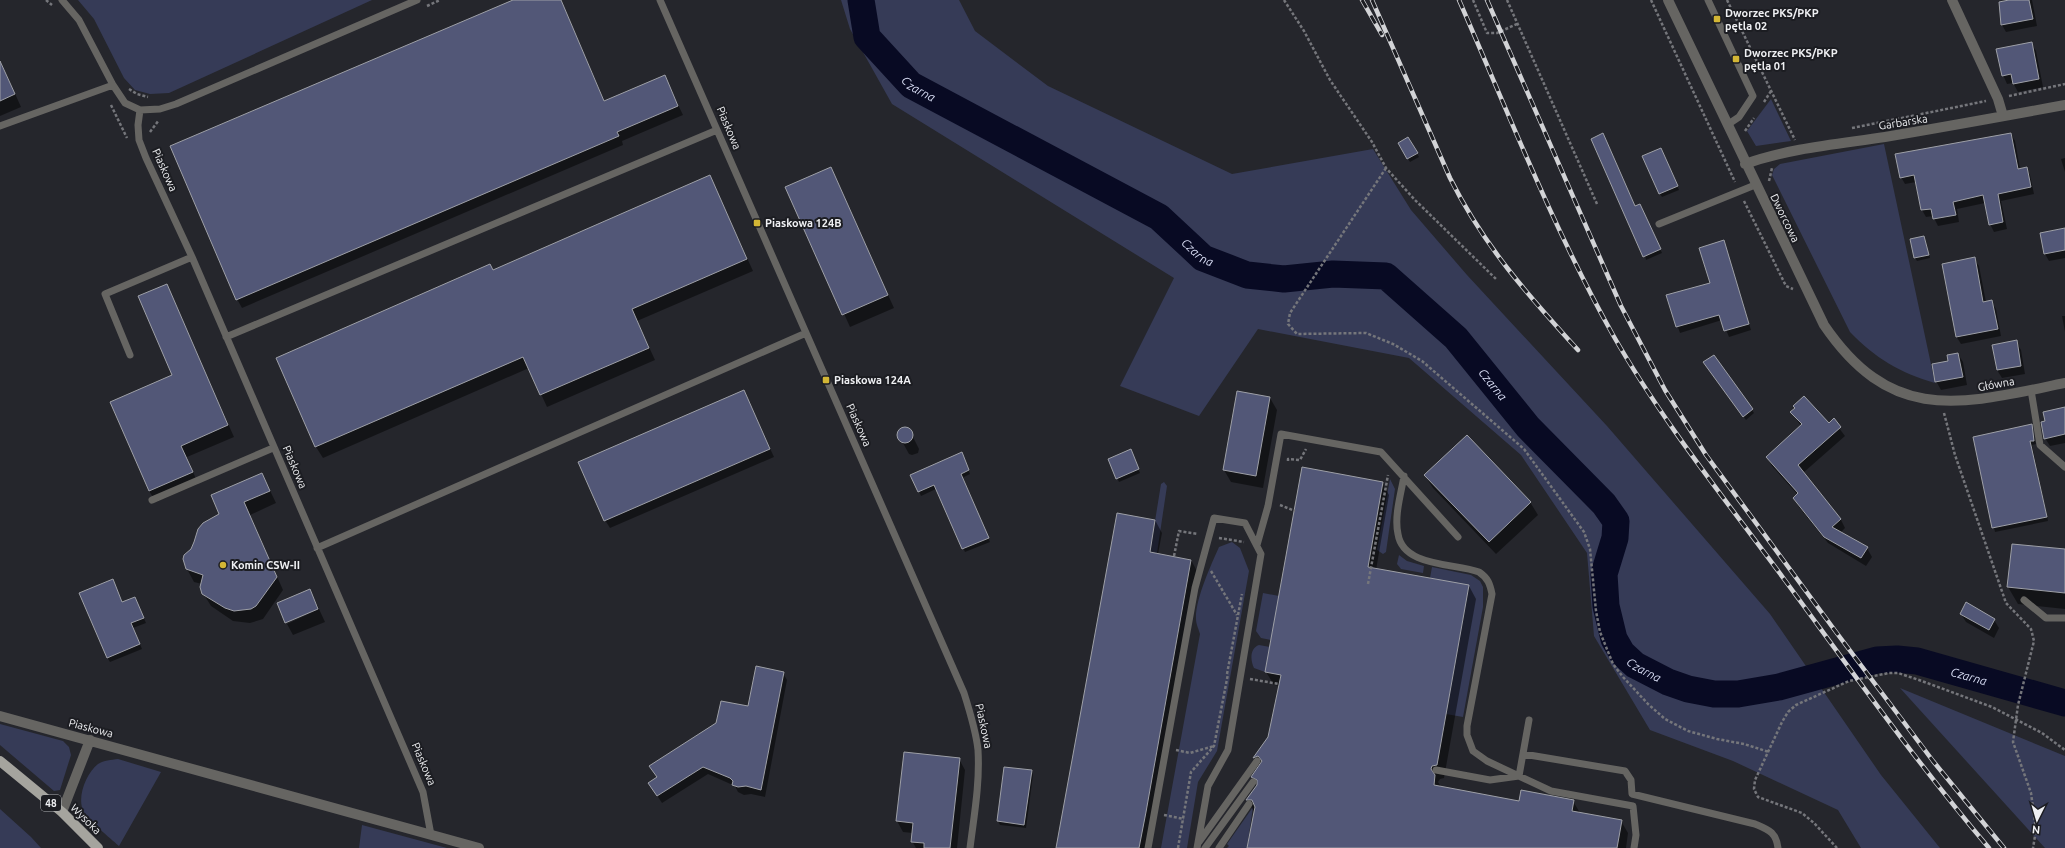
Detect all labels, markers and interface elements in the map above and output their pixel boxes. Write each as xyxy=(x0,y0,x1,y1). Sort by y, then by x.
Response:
place label: Dworzec PKS/PKP pętla 02 xyxy=(1725,7,1819,33)
marker: Dworzec PKS/PKP pętla 02 xyxy=(1712,14,1722,24)
place label: Dworzec PKS/PKP pętla 01 xyxy=(1744,47,1838,73)
marker: Dworzec PKS/PKP pętla 01 xyxy=(1731,54,1741,64)
water label: Czarna xyxy=(899,73,938,104)
street label: Piaskowa xyxy=(715,105,743,151)
street label: Garbarska xyxy=(1878,112,1928,132)
street label: Piaskowa xyxy=(150,147,180,193)
street label: Dworcowa xyxy=(1768,192,1802,244)
place label: Piaskowa 124B xyxy=(765,217,842,229)
marker: Piaskowa 124B xyxy=(752,218,762,228)
water label: Czarna xyxy=(1179,235,1216,268)
water label: Czarna xyxy=(1476,365,1510,403)
place label: Piaskowa 124A xyxy=(834,374,911,386)
marker: Piaskowa 124A xyxy=(821,375,831,385)
street label: Główna xyxy=(1977,375,2015,393)
street label: Piaskowa xyxy=(844,402,874,448)
street label: Piaskowa xyxy=(281,444,309,490)
place label: Komin CSW-II xyxy=(231,559,300,571)
marker: Komin CSW-II xyxy=(218,560,228,570)
water label: Czarna xyxy=(1624,655,1664,684)
water label: Czarna xyxy=(1949,664,1989,687)
street label: Piaskowa xyxy=(973,702,995,750)
street label: Piaskowa xyxy=(67,716,115,740)
street label: Piaskowa xyxy=(410,741,438,787)
road number: 48 xyxy=(41,795,61,811)
north arrow xyxy=(2017,800,2057,840)
street label: Wysoka xyxy=(68,801,104,837)
text: N xyxy=(2032,824,2041,836)

